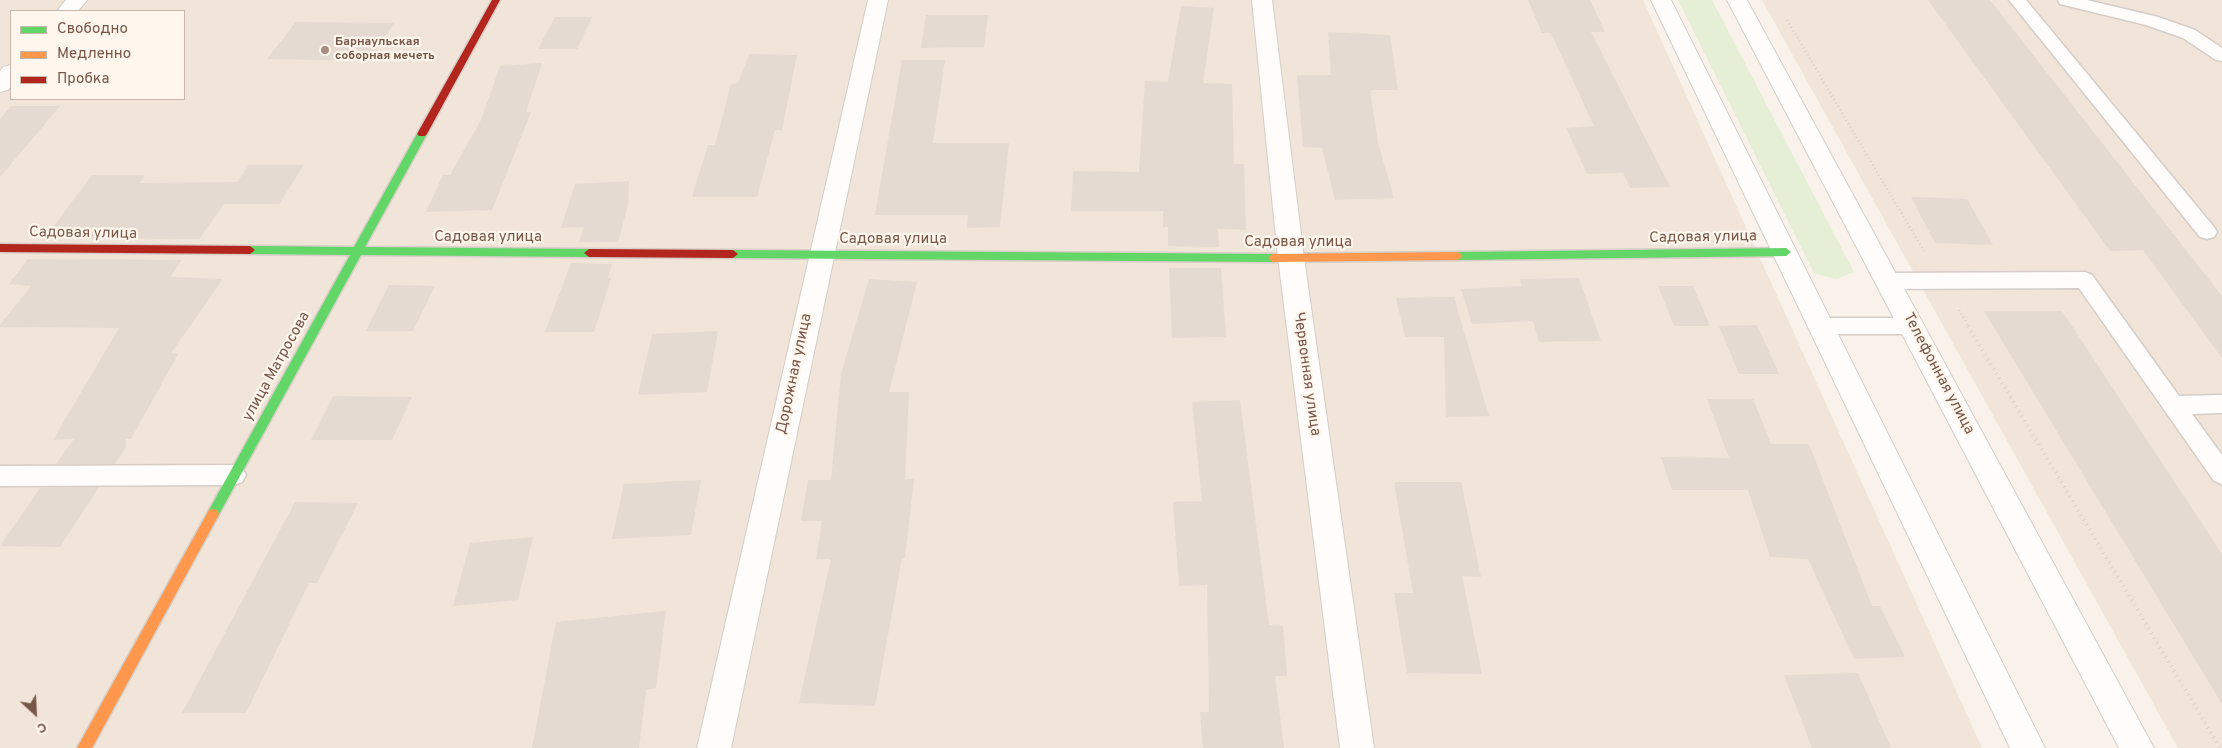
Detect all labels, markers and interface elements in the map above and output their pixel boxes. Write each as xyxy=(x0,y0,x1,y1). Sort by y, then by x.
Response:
legend xyxy=(10,10,185,100)
text: Свободно xyxy=(57,20,128,39)
place label: Барнаульская соборная мечеть xyxy=(335,36,435,64)
marker: Барнаульская соборная мечеть xyxy=(319,44,331,56)
text: Медленно xyxy=(57,45,131,64)
text: Пробка xyxy=(57,70,109,89)
street label: Садовая улица xyxy=(29,224,137,244)
street label: Садовая улица xyxy=(1649,228,1757,248)
street label: Садовая улица xyxy=(434,229,542,247)
street label: Садовая улица xyxy=(839,231,947,249)
street label: Садовая улица xyxy=(1244,234,1352,252)
street label: улица Матросова xyxy=(239,309,315,425)
street label: Телефонная улица xyxy=(1898,310,1978,438)
street label: Червонная улица xyxy=(1288,311,1324,437)
street label: Дорожная улица xyxy=(773,312,817,436)
north arrow xyxy=(10,688,60,738)
text: С xyxy=(34,717,49,737)

